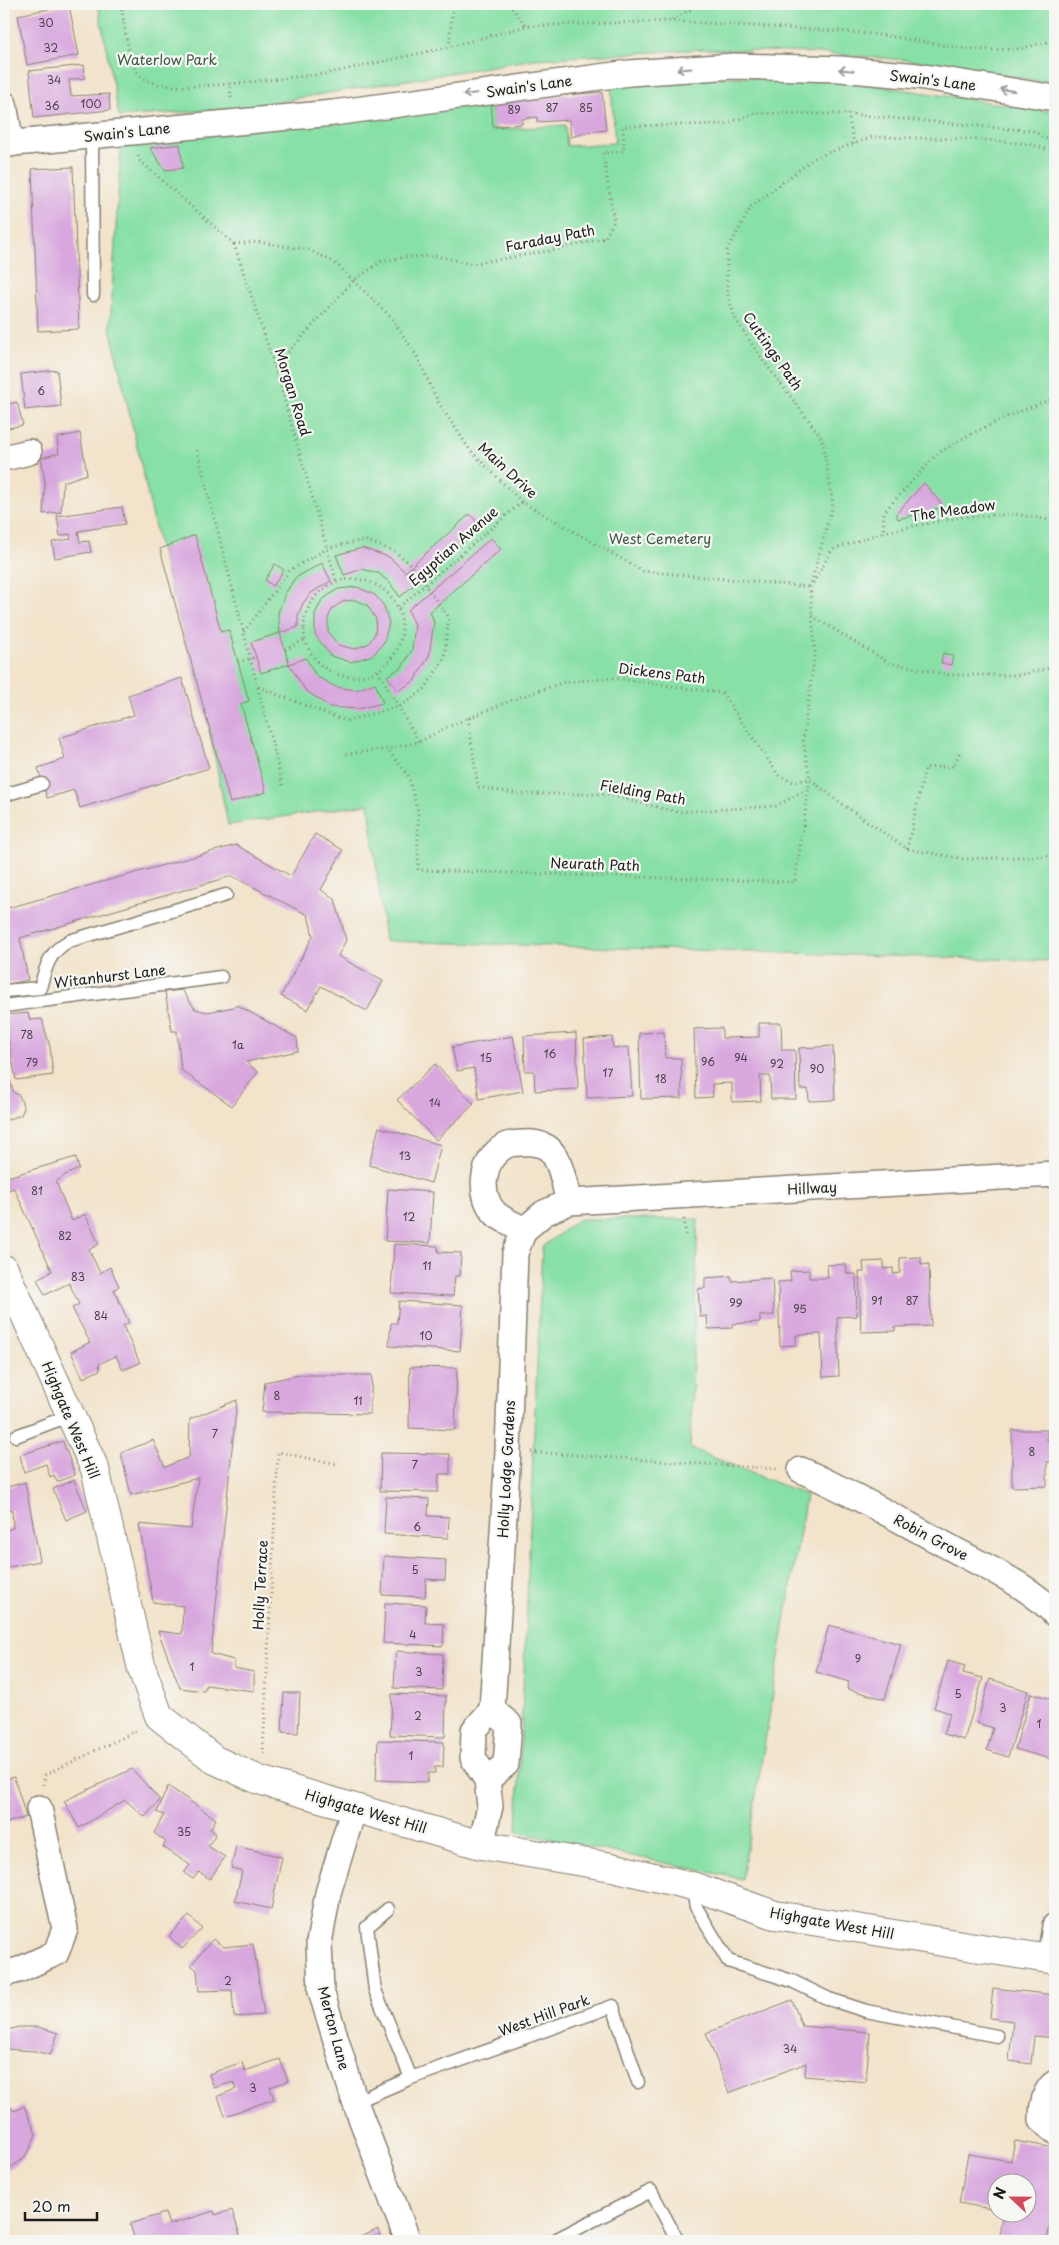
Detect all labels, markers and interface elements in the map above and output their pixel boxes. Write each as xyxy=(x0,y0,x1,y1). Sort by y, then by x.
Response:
house number: 30 xyxy=(38,14,54,31)
house number: 32 xyxy=(44,39,59,56)
park label: Waterlow Park xyxy=(117,49,217,70)
street label: Swain's Lane xyxy=(888,64,978,96)
one-way arrow xyxy=(676,65,692,74)
one-way arrow xyxy=(838,65,854,75)
street label: Swain's Lane xyxy=(484,70,574,102)
house number: 34 xyxy=(47,71,61,88)
one-way arrow xyxy=(1000,84,1016,94)
one-way arrow xyxy=(463,90,479,100)
house number: 100 xyxy=(80,95,102,112)
house number: 36 xyxy=(45,97,60,114)
house number: 87 xyxy=(546,99,558,116)
house number: 85 xyxy=(579,99,593,116)
house number: 89 xyxy=(507,101,521,118)
street label: Swain's Lane xyxy=(83,117,172,147)
street label: Faraday Path xyxy=(503,219,597,257)
street label: Cuttings Path xyxy=(738,307,808,395)
street label: Morgan Road xyxy=(270,345,316,439)
house number: 6 xyxy=(37,382,45,399)
street label: Main Drive xyxy=(474,437,542,503)
street label: The Meadow xyxy=(909,494,997,526)
street label: Egyptian Avenue xyxy=(404,501,503,591)
park label: West Cemetery xyxy=(609,528,711,549)
street label: Dickens Path xyxy=(617,657,707,689)
street label: Fielding Path xyxy=(598,774,688,810)
street label: Neurath Path xyxy=(550,852,640,876)
street label: Witanhurst Lane xyxy=(53,959,167,993)
house number: 78 xyxy=(21,1026,34,1043)
house number: 1a xyxy=(232,1036,244,1053)
house number: 16 xyxy=(544,1045,557,1062)
house number: 15 xyxy=(480,1049,492,1066)
house number: 94 xyxy=(734,1049,748,1066)
house number: 96 xyxy=(701,1053,715,1070)
house number: 79 xyxy=(26,1054,38,1071)
house number: 92 xyxy=(770,1055,784,1072)
house number: 90 xyxy=(810,1060,824,1077)
house number: 17 xyxy=(603,1064,614,1081)
house number: 18 xyxy=(655,1070,667,1087)
house number: 14 xyxy=(429,1094,441,1111)
house number: 13 xyxy=(399,1147,411,1164)
street label: Hillway xyxy=(787,1176,837,1200)
house number: 81 xyxy=(31,1182,43,1199)
house number: 12 xyxy=(403,1208,416,1225)
house number: 82 xyxy=(58,1227,72,1244)
house number: 11 xyxy=(422,1257,432,1274)
house number: 83 xyxy=(71,1268,85,1285)
house number: 91 xyxy=(871,1292,883,1309)
house number: 87 xyxy=(906,1292,918,1309)
house number: 99 xyxy=(729,1294,743,1311)
house number: 95 xyxy=(793,1300,807,1317)
house number: 84 xyxy=(94,1307,108,1324)
house number: 10 xyxy=(420,1327,432,1344)
street label: Highgate West Hill xyxy=(37,1358,105,1482)
house number: 8 xyxy=(274,1387,281,1404)
house number: 11 xyxy=(353,1392,363,1409)
street label: Holly Lodge Gardens xyxy=(492,1400,520,1538)
house number: 7 xyxy=(212,1425,218,1442)
house number: 8 xyxy=(1029,1443,1036,1460)
house number: 7 xyxy=(412,1456,418,1473)
street label: Robin Grove xyxy=(890,1509,972,1565)
house number: 6 xyxy=(413,1518,421,1535)
street label: Holly Terrace xyxy=(247,1539,273,1631)
house number: 5 xyxy=(411,1561,419,1578)
house number: 4 xyxy=(409,1626,417,1643)
house number: 9 xyxy=(855,1650,861,1667)
house number: 1 xyxy=(190,1658,195,1675)
house number: 3 xyxy=(415,1663,423,1680)
house number: 5 xyxy=(954,1685,962,1702)
house number: 3 xyxy=(999,1699,1007,1716)
house number: 2 xyxy=(414,1707,422,1724)
house number: 1 xyxy=(1037,1715,1042,1732)
house number: 1 xyxy=(409,1747,414,1764)
street label: Highgate West Hill xyxy=(303,1784,429,1838)
house number: 35 xyxy=(177,1823,191,1840)
street label: Highgate West Hill xyxy=(768,1902,896,1944)
house number: 2 xyxy=(224,1972,232,1989)
street label: Merton Lane xyxy=(313,1984,355,2072)
street label: West Hill Park xyxy=(496,1989,593,2041)
house number: 34 xyxy=(783,2040,797,2057)
house number: 3 xyxy=(249,2079,257,2096)
north arrow xyxy=(986,2172,1036,2222)
text: N xyxy=(988,2184,1011,2202)
scale bar xyxy=(25,2190,98,2222)
text: 20 m xyxy=(32,2194,71,2217)

